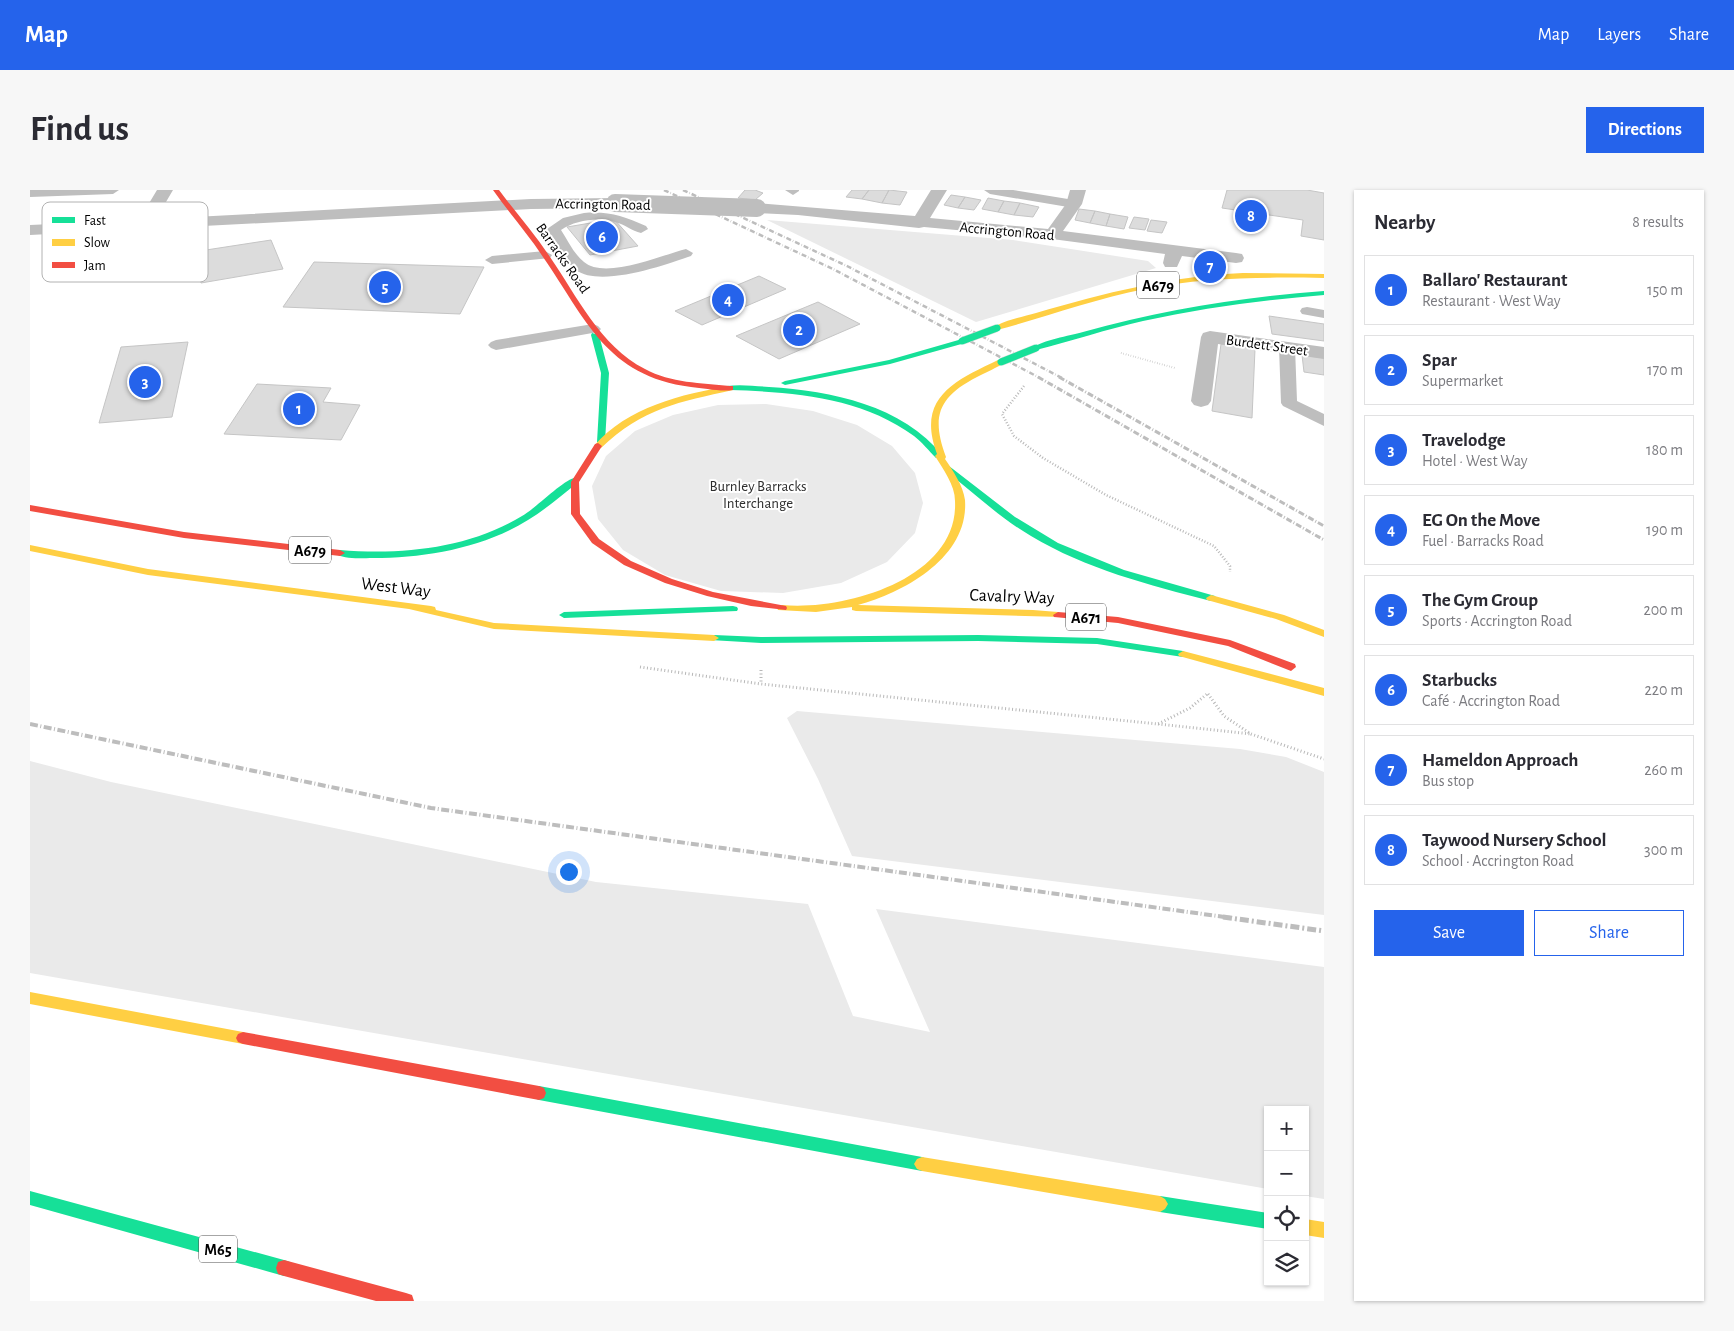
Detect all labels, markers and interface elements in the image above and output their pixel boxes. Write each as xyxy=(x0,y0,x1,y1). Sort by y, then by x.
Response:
text: Map xyxy=(25,23,68,47)
text: Map xyxy=(1538,26,1569,44)
text: Layers xyxy=(1597,26,1641,44)
text: Share xyxy=(1669,26,1709,44)
button: Directions xyxy=(1586,107,1704,153)
text: Find us xyxy=(30,112,129,147)
street label: Accrington Road xyxy=(555,196,651,213)
pin: 8 xyxy=(1235,197,1267,235)
legend xyxy=(42,202,208,282)
text: Nearby xyxy=(1374,212,1435,233)
text: Fast xyxy=(84,214,106,228)
text: 8 results xyxy=(1632,214,1684,230)
pin: 6 xyxy=(586,218,618,256)
street label: Barracks Road xyxy=(533,220,592,296)
street label: Accrington Road xyxy=(959,220,1055,243)
text: Slow xyxy=(84,236,111,250)
pin: 7 xyxy=(1194,248,1226,286)
text: Jam xyxy=(84,259,106,273)
pin: 5 xyxy=(369,268,401,306)
text: Ballaro' Restaurant xyxy=(1422,271,1567,290)
road number: A679 xyxy=(1137,272,1179,298)
pin: 4 xyxy=(712,281,744,319)
text: 1 xyxy=(1388,282,1394,298)
text: 150 m xyxy=(1647,282,1683,298)
text: Restaurant · West Way xyxy=(1422,293,1561,309)
pin: 2 xyxy=(783,311,815,349)
street label: Burdett Street xyxy=(1225,332,1309,359)
text: Spar xyxy=(1422,351,1457,370)
text: 2 xyxy=(1387,362,1395,378)
text: 170 m xyxy=(1647,362,1683,378)
pin: 3 xyxy=(129,363,161,401)
text: Supermarket xyxy=(1422,373,1503,389)
pin: 1 xyxy=(283,390,315,428)
text: Travelodge xyxy=(1422,431,1506,450)
text: 3 xyxy=(1388,442,1394,458)
text: 180 m xyxy=(1646,442,1683,458)
text: Hotel · West Way xyxy=(1422,453,1528,469)
park label: Burnley Barracks Interchange xyxy=(709,479,807,511)
text: EG On the Move xyxy=(1422,511,1540,530)
text: 4 xyxy=(1387,522,1395,538)
text: 190 m xyxy=(1646,522,1683,538)
text: Fuel · Barracks Road xyxy=(1422,533,1544,549)
road number: A679 xyxy=(289,536,331,564)
street label: West Way xyxy=(360,575,432,601)
street label: Cavalry Way xyxy=(969,587,1055,607)
text: The Gym Group xyxy=(1422,591,1538,610)
text: 5 xyxy=(1388,602,1394,618)
text: 200 m xyxy=(1643,602,1683,618)
road number: A671 xyxy=(1066,604,1106,631)
text: Sports · Accrington Road xyxy=(1422,613,1572,629)
text: Starbucks xyxy=(1422,671,1497,690)
text: 6 xyxy=(1387,682,1395,698)
text: 220 m xyxy=(1645,682,1683,698)
text: Café · Accrington Road xyxy=(1422,693,1560,709)
text: Hameldon Approach xyxy=(1422,751,1578,770)
text: 7 xyxy=(1388,762,1394,778)
text: 260 m xyxy=(1644,762,1683,778)
text: Bus stop xyxy=(1422,773,1474,789)
text: Taywood Nursery School xyxy=(1422,831,1607,850)
text: 8 xyxy=(1387,842,1395,858)
text: 300 m xyxy=(1644,842,1683,858)
text: School · Accrington Road xyxy=(1422,853,1574,869)
your location xyxy=(556,859,582,885)
button: Save xyxy=(1374,910,1524,956)
button: Share xyxy=(1534,910,1684,956)
map controls xyxy=(1264,1106,1309,1286)
button: + xyxy=(1264,1106,1309,1151)
button: − xyxy=(1264,1151,1309,1196)
button: locate xyxy=(1264,1196,1309,1241)
road number: M65 xyxy=(199,1236,237,1262)
button: layers xyxy=(1264,1241,1309,1286)

